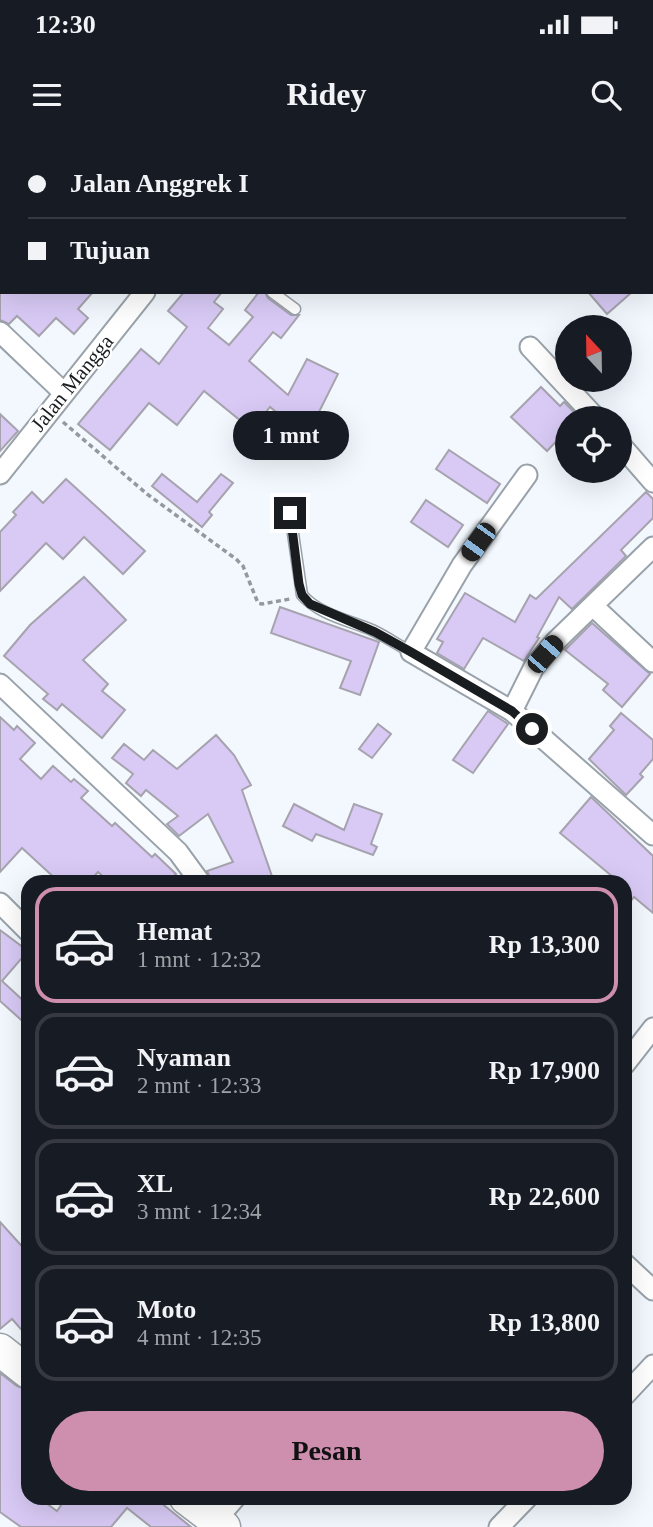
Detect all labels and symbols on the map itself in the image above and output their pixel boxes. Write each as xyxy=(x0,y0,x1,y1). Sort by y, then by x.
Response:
north arrow xyxy=(555,315,632,392)
street label: Jalan Mangga xyxy=(26,329,119,436)
callout: 1 mnt xyxy=(232,412,348,460)
route end xyxy=(274,497,306,529)
car xyxy=(458,519,499,565)
car xyxy=(524,631,567,677)
route start xyxy=(516,713,548,745)

